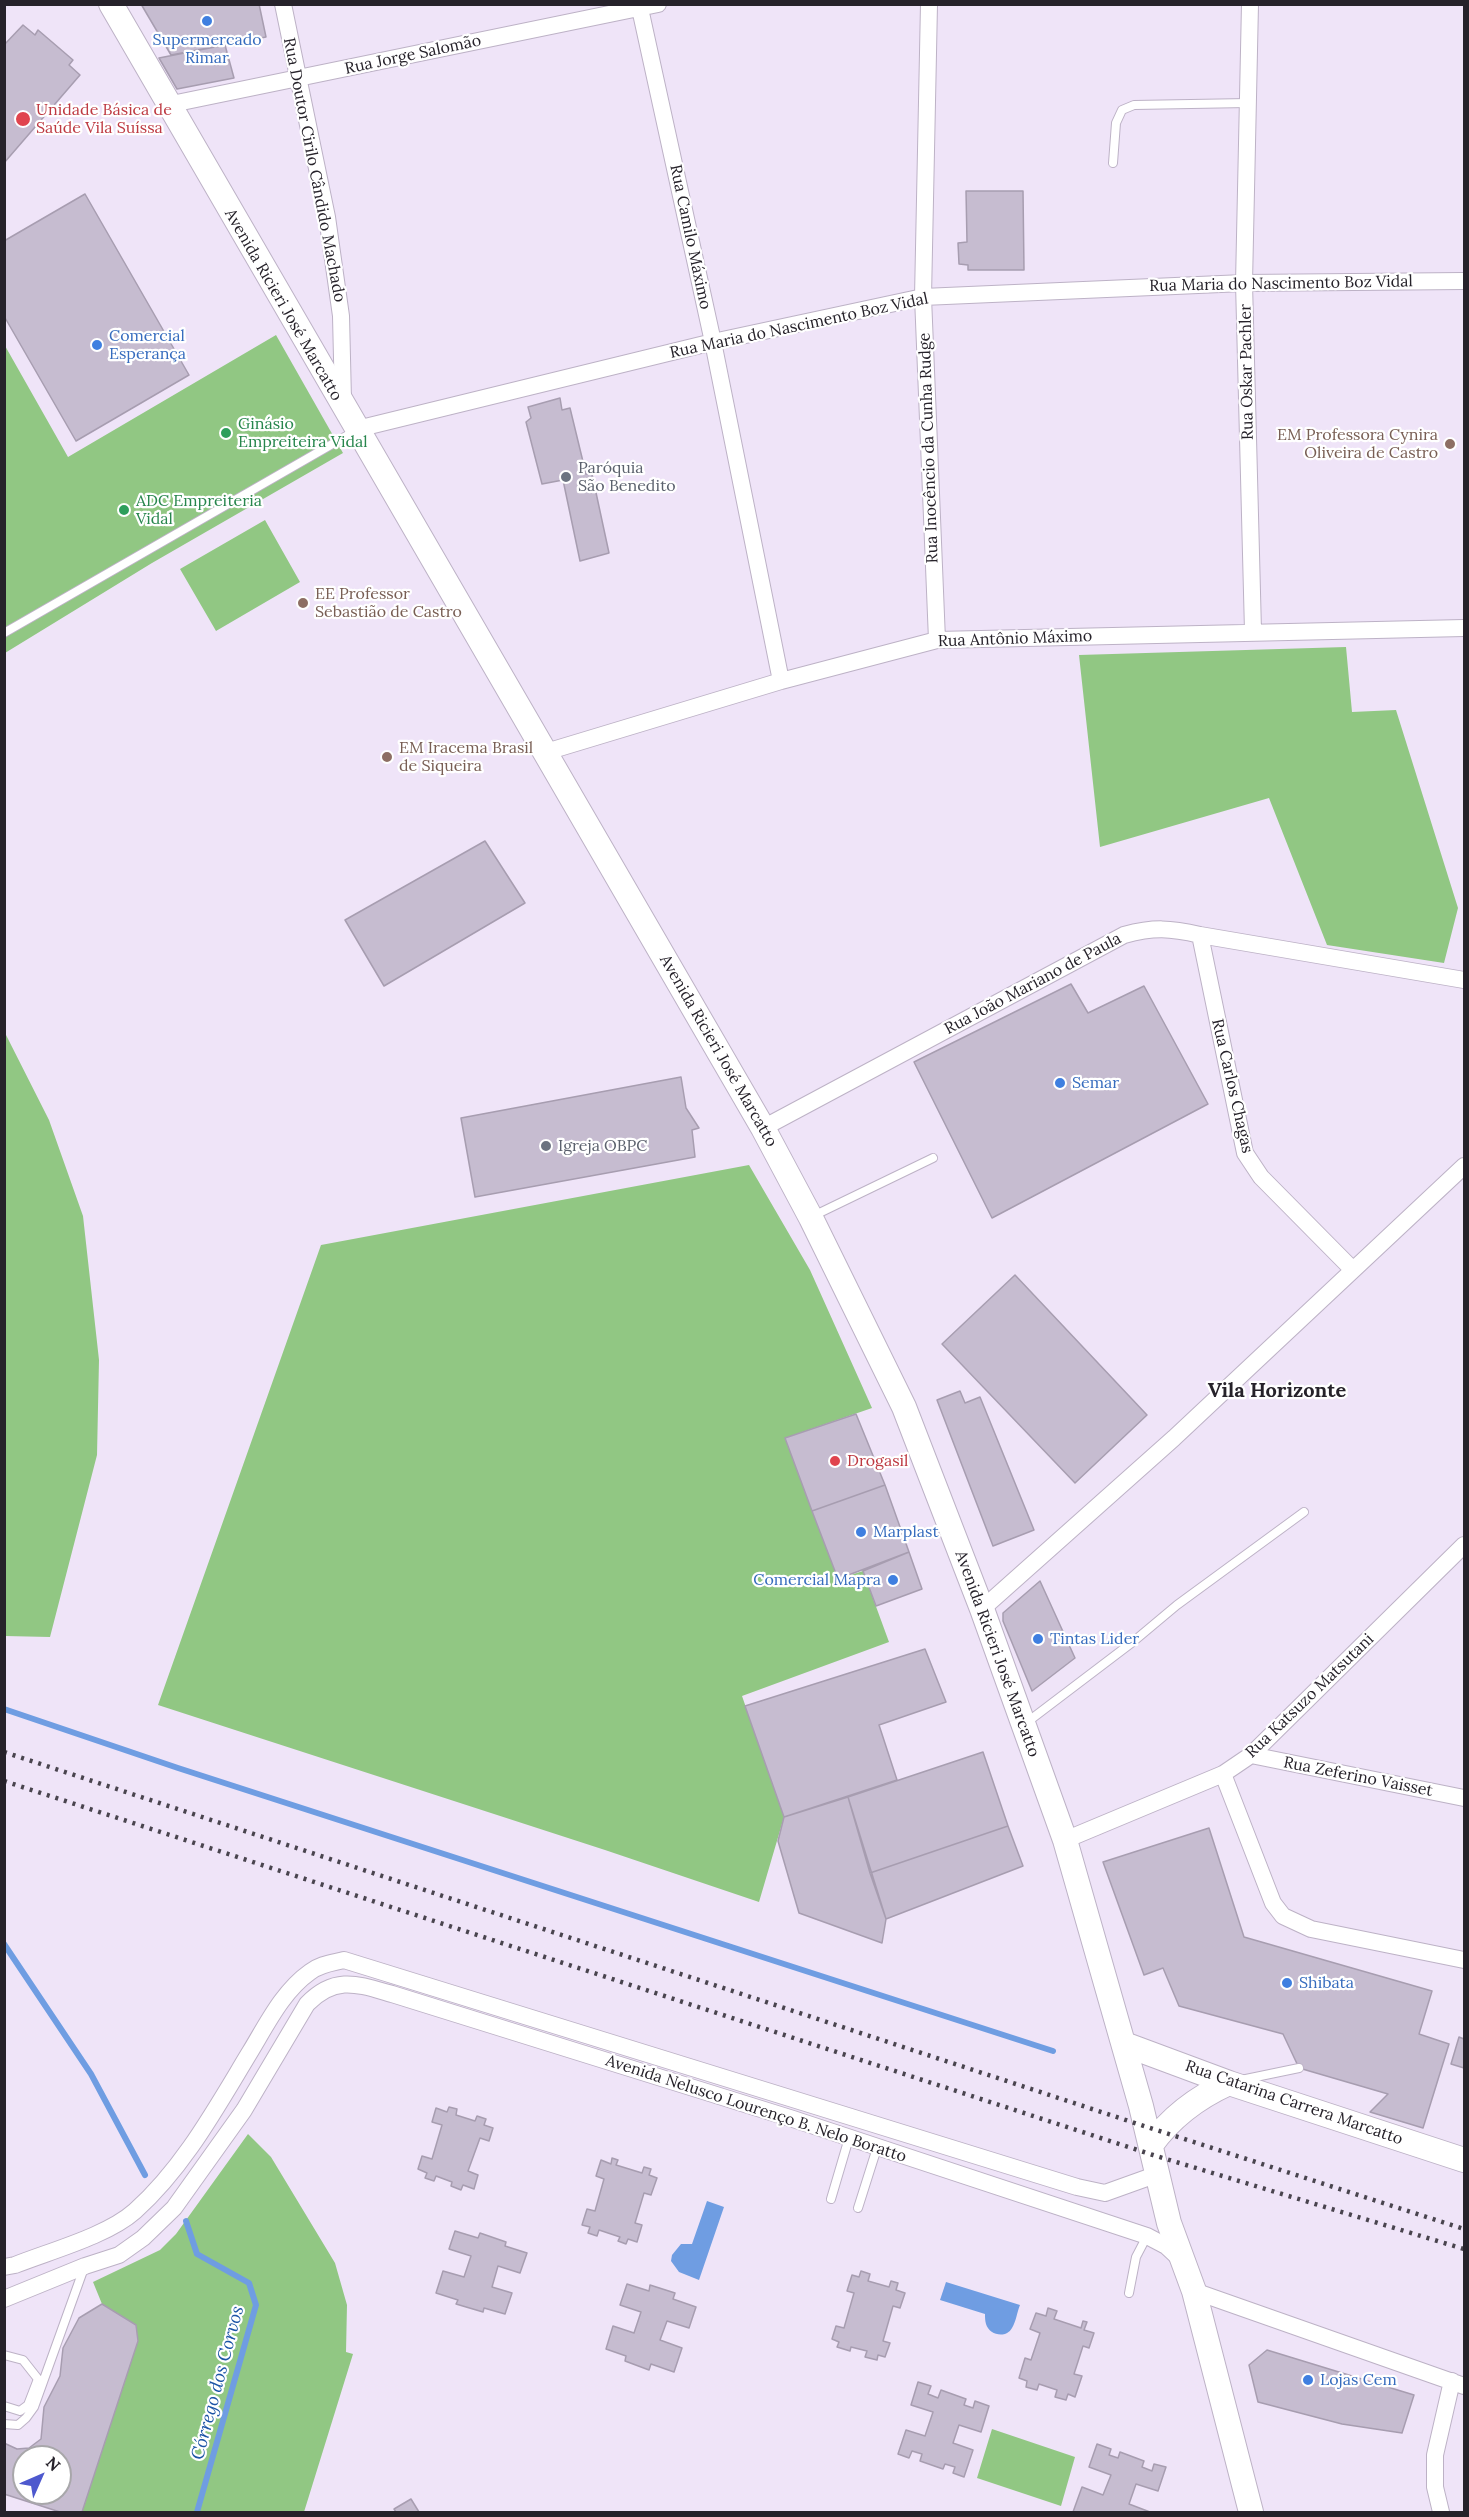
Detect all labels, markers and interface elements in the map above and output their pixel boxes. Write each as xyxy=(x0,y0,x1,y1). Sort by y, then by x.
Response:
marker: Supermercado Rimar xyxy=(200,14,214,28)
place label: Supermercado Rimar xyxy=(152,30,262,68)
street label: Rua Jorge Salomão xyxy=(343,31,483,79)
street label: Rua Doutor Cirilo Cândido Machado xyxy=(279,36,349,304)
place label: Unidade Básica de Saúde Vila Suíssa xyxy=(36,100,172,138)
marker: Unidade Básica de Saúde Vila Suíssa xyxy=(14,110,32,128)
street label: Rua Camilo Máximo xyxy=(665,163,715,311)
street label: Avenida Ricieri José Marcatto xyxy=(220,206,346,404)
street label: Rua Maria do Nascimento Boz Vidal xyxy=(1149,272,1413,296)
street label: Rua Maria do Nascimento Boz Vidal xyxy=(668,289,930,363)
street label: Rua Oskar Pachler xyxy=(1236,304,1258,440)
place label: Comercial Esperança xyxy=(109,326,186,364)
street label: Rua Inocêncio da Cunha Rudge xyxy=(915,332,943,564)
marker: Comercial Esperança xyxy=(90,338,104,352)
place label: Ginásio Empreiteira Vidal xyxy=(238,414,368,452)
place label: EM Professora Cynira Oliveira de Castro xyxy=(1277,425,1438,463)
marker: Ginásio Empreiteira Vidal xyxy=(219,426,233,440)
marker: EM Professora Cynira Oliveira de Castro xyxy=(1443,437,1457,451)
place label: Paróquia São Benedito xyxy=(578,458,676,496)
marker: Paróquia São Benedito xyxy=(559,470,573,484)
place label: ADC Empreiteria Vidal xyxy=(136,491,262,529)
marker: ADC Empreiteria Vidal xyxy=(117,503,131,517)
place label: EE Professor Sebastião de Castro xyxy=(315,584,462,622)
marker: EE Professor Sebastião de Castro xyxy=(296,596,310,610)
street label: Rua Antônio Máximo xyxy=(937,627,1093,651)
place label: EM Iracema Brasil de Siqueira xyxy=(399,738,533,776)
marker: EM Iracema Brasil de Siqueira xyxy=(380,750,394,764)
street label: Rua João Mariano de Paula xyxy=(941,929,1125,1039)
street label: Avenida Ricieri José Marcatto xyxy=(655,952,781,1150)
street label: Rua Carlos Chagas xyxy=(1207,1017,1257,1155)
place label: Semar xyxy=(1072,1073,1119,1093)
marker: Semar xyxy=(1053,1076,1067,1090)
place label: Igreja OBPC xyxy=(558,1136,647,1156)
marker: Igreja OBPC xyxy=(539,1139,553,1153)
district label: Vila Horizonte xyxy=(1208,1379,1346,1403)
place label: Drogasil xyxy=(847,1451,908,1471)
marker: Drogasil xyxy=(828,1454,842,1468)
place label: Marplast xyxy=(873,1522,939,1542)
marker: Marplast xyxy=(854,1525,868,1539)
street label: Avenida Ricieri José Marcatto xyxy=(951,1548,1043,1760)
place label: Comercial Mapra xyxy=(753,1570,881,1590)
marker: Comercial Mapra xyxy=(886,1573,900,1587)
place label: Tintas Lider xyxy=(1050,1629,1139,1649)
street label: Rua Katsuzo Matsutani xyxy=(1242,1630,1378,1762)
marker: Tintas Lider xyxy=(1031,1632,1045,1646)
street label: Rua Zeferino Vaisset xyxy=(1282,1753,1434,1801)
place label: Shibata xyxy=(1299,1973,1354,1993)
marker: Shibata xyxy=(1280,1976,1294,1990)
street label: Avenida Nelusco Lourenço B. Nelo Boratto xyxy=(603,2051,909,2167)
street label: Rua Catarina Carrera Marcatto xyxy=(1183,2057,1405,2149)
water label: Córrego dos Corvos xyxy=(187,2304,249,2462)
place label: Lojas Cem xyxy=(1320,2370,1397,2390)
marker: Lojas Cem xyxy=(1301,2373,1315,2387)
north arrow xyxy=(12,2445,72,2505)
text: N xyxy=(42,2452,65,2475)

